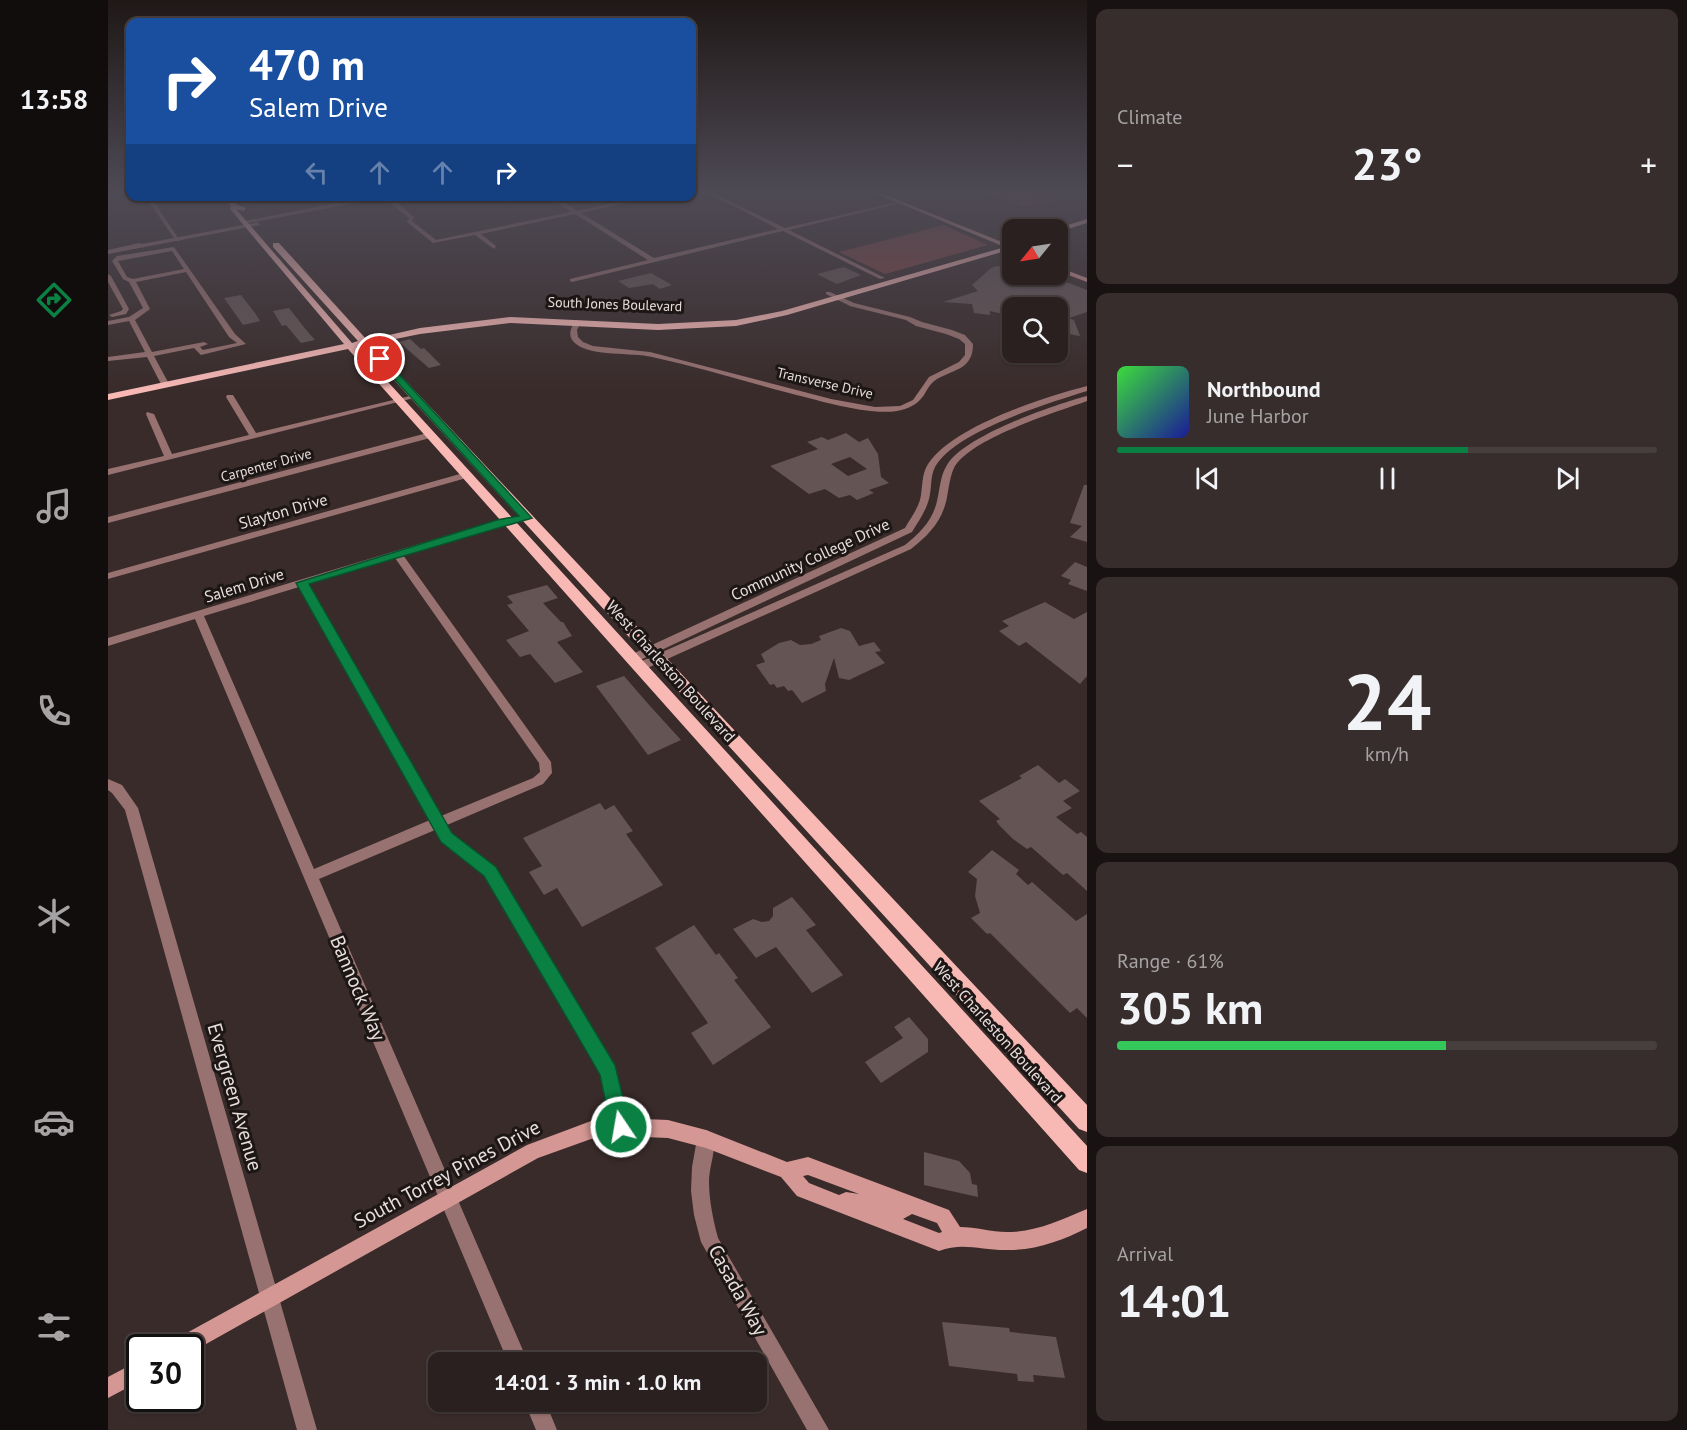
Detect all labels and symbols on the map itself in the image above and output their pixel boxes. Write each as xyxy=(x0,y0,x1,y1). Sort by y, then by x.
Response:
north arrow xyxy=(1002,219,1068,285)
street label: South Jones Boulevard xyxy=(547,293,683,315)
pin xyxy=(354,333,405,384)
street label: Transverse Drive xyxy=(775,363,875,403)
street label: Carpenter Drive xyxy=(219,444,313,486)
street label: Slayton Drive xyxy=(236,489,330,533)
street label: Community College Drive xyxy=(728,513,892,605)
street label: Salem Drive xyxy=(202,563,286,607)
street label: West Charleston Boulevard xyxy=(602,596,740,746)
street label: Bannock Way xyxy=(324,931,392,1045)
street label: West Charleston Boulevard xyxy=(929,957,1067,1107)
street label: Evergreen Avenue xyxy=(201,1020,269,1174)
position arrow xyxy=(589,1095,653,1159)
street label: South Torrey Pines Drive xyxy=(349,1114,545,1234)
street label: Casada Way xyxy=(702,1240,774,1341)
speed limit sign: 30 xyxy=(126,1334,204,1412)

